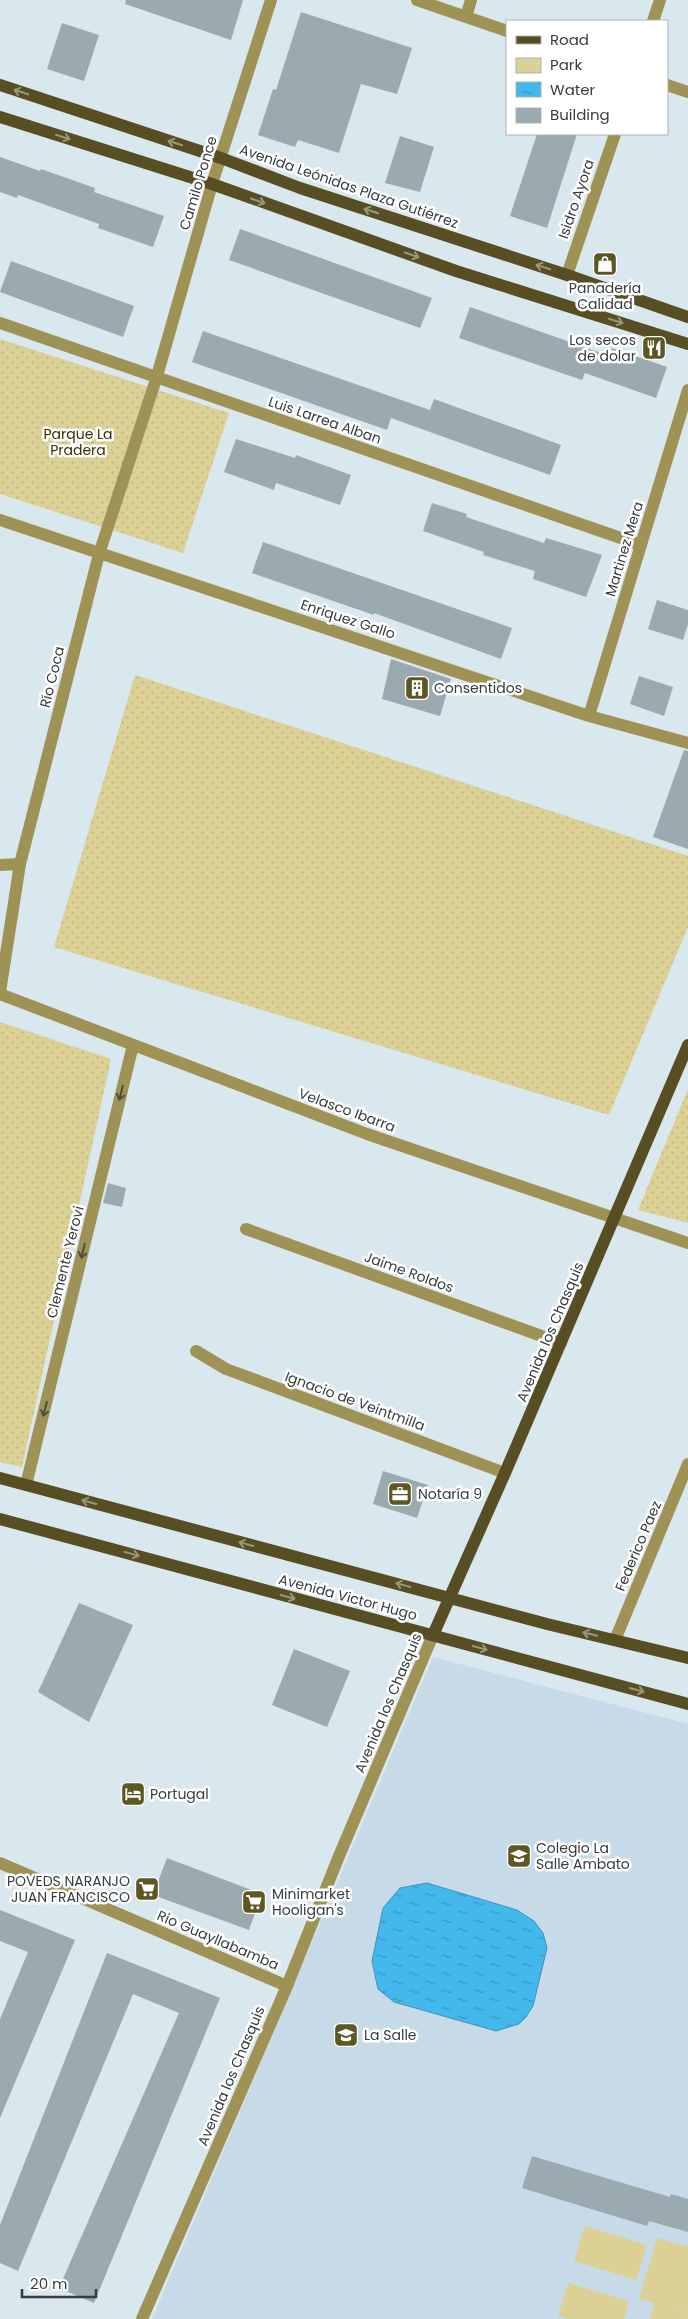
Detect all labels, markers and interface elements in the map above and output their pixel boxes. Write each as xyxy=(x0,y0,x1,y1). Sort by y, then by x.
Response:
legend xyxy=(506,20,668,135)
text: Road xyxy=(550,29,589,50)
text: Park xyxy=(550,54,582,75)
text: Water xyxy=(550,79,596,100)
one-way arrow xyxy=(13,87,29,96)
text: Building xyxy=(550,104,610,125)
one-way arrow xyxy=(55,132,71,142)
street label: Camilo Ponce xyxy=(174,133,222,233)
one-way arrow xyxy=(168,138,183,147)
street label: Avenida Leónidas Plaza Gutiérrez xyxy=(237,139,461,233)
street label: Isidro Ayora xyxy=(553,157,599,241)
one-way arrow xyxy=(250,197,266,206)
one-way arrow xyxy=(364,206,380,215)
one-way arrow xyxy=(403,251,419,260)
shop icon: Panadería Calidad xyxy=(592,251,618,277)
one-way arrow xyxy=(535,262,551,271)
place label: Panadería Calidad xyxy=(569,278,641,314)
one-way arrow xyxy=(608,317,623,326)
place label: Los secos de dolar xyxy=(569,330,636,366)
restaurant icon: Los secos de dolar xyxy=(641,335,667,361)
street label: Luis Larrea Alban xyxy=(266,391,384,449)
park label: Parque La Pradera xyxy=(43,424,113,460)
street label: Martinez Mera xyxy=(600,499,648,599)
street label: Enriquez Gallo xyxy=(298,594,398,644)
street label: Río Coca xyxy=(35,644,69,710)
building icon: Consentidos xyxy=(404,675,430,701)
place label: Consentidos xyxy=(434,678,522,698)
street label: Velasco Ibarra xyxy=(296,1083,398,1137)
one-way arrow xyxy=(116,1084,125,1100)
street label: Clemente Yerovi xyxy=(41,1204,89,1320)
one-way arrow xyxy=(78,1242,87,1258)
street label: Jaime Roldos xyxy=(361,1247,457,1297)
street label: Avenida los Chasquis xyxy=(511,1259,589,1405)
street label: Ignacio de Veintmilla xyxy=(282,1366,428,1436)
one-way arrow xyxy=(40,1400,49,1416)
office icon: Notaría 9 xyxy=(387,1481,413,1507)
place label: Notaría 9 xyxy=(418,1484,482,1504)
one-way arrow xyxy=(82,1497,98,1506)
street label: Federico Paez xyxy=(610,1498,666,1594)
one-way arrow xyxy=(239,1538,255,1548)
one-way arrow xyxy=(123,1550,139,1559)
street label: Avenida Victor Hugo xyxy=(277,1569,419,1625)
one-way arrow xyxy=(396,1580,412,1590)
one-way arrow xyxy=(280,1592,296,1602)
one-way arrow xyxy=(582,1629,598,1638)
street label: Avenida los Chasquis xyxy=(349,1630,427,1776)
one-way arrow xyxy=(472,1644,488,1653)
one-way arrow xyxy=(629,1686,645,1696)
hotel icon: Portugal xyxy=(120,1781,146,1807)
place label: Portugal xyxy=(150,1784,209,1804)
place label: Colegio La Salle Ambato xyxy=(536,1838,630,1874)
school or university icon: Colegio La Salle Ambato xyxy=(506,1843,532,1869)
place label: POVEDS NARANJO JUAN FRANCISCO xyxy=(7,1871,130,1907)
supermarket icon: POVEDS NARANJO JUAN FRANCISCO xyxy=(134,1876,160,1902)
place label: Minimarket Hooligan's xyxy=(272,1884,350,1920)
supermarket icon: Minimarket Hooligan's xyxy=(241,1889,267,1915)
street label: Rio Guayllabamba xyxy=(154,1905,282,1975)
street label: Avenida los Chasquis xyxy=(192,2003,270,2149)
school or university icon: La Salle xyxy=(333,2022,359,2048)
place label: La Salle xyxy=(364,2025,417,2045)
scale bar xyxy=(22,2266,96,2298)
text: 20 m xyxy=(30,2273,68,2294)

